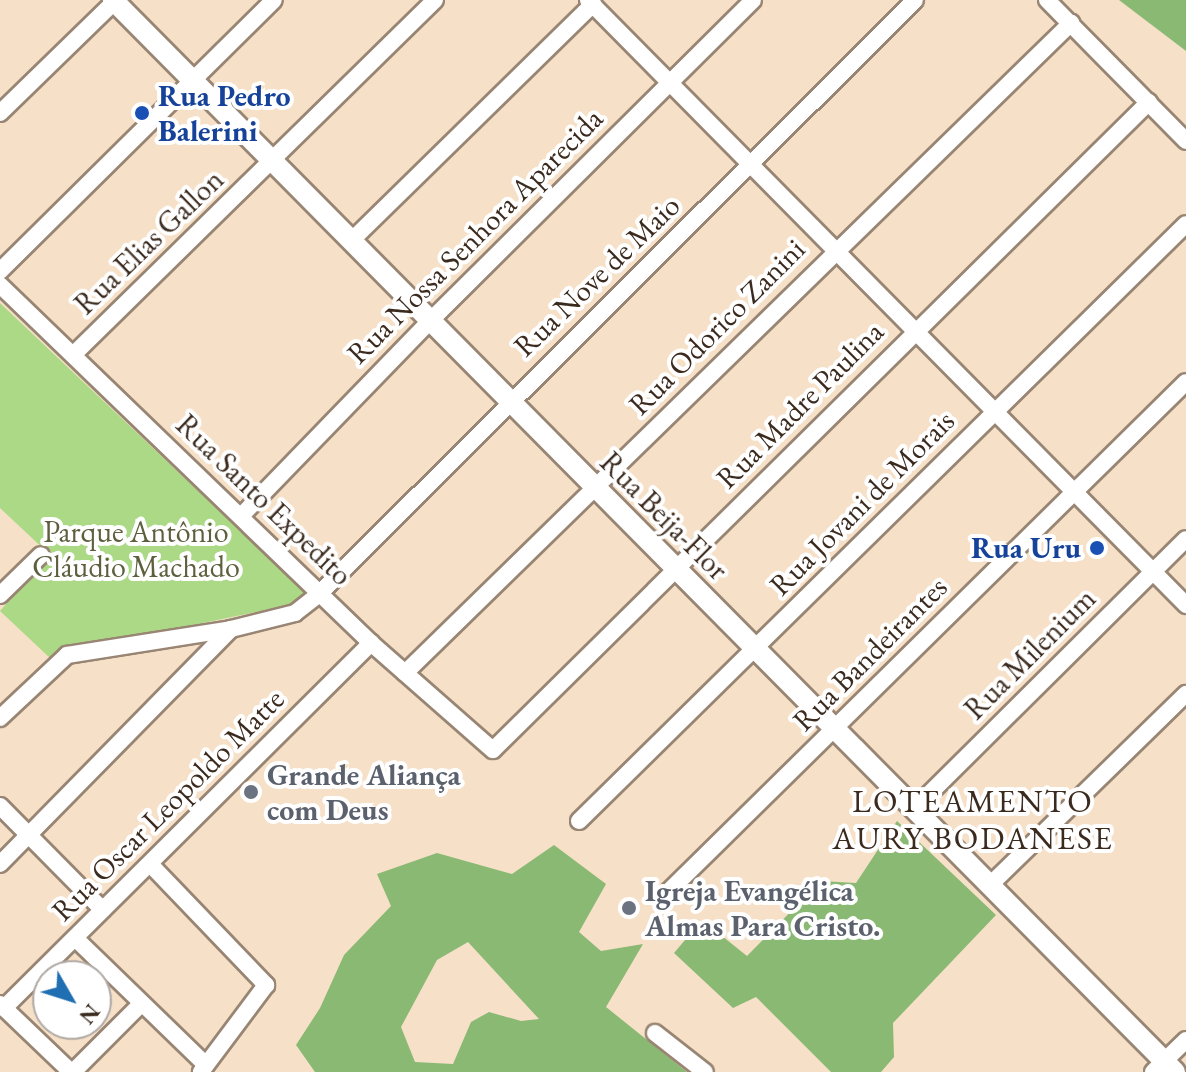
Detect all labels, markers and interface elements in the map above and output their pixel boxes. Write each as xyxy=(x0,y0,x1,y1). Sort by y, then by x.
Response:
place label: Rua Pedro Balerini xyxy=(158,78,291,148)
street label: Rua Nossa Senhora Aparecida xyxy=(340,101,610,371)
marker: Rua Pedro Balerini xyxy=(133,104,151,122)
street label: Rua Elias Gallon xyxy=(67,162,231,322)
street label: Rua Nove de Maio xyxy=(506,188,688,364)
street label: Rua Odorico Zanini xyxy=(621,231,813,423)
street label: Rua Madre Paulina xyxy=(709,314,891,496)
street label: Rua Jovani de Morais xyxy=(762,403,962,603)
street label: Rua Santo Expedito xyxy=(168,407,360,593)
street label: Rua Beija-Flor xyxy=(593,445,735,587)
park label: Parque Antônio Cláudio Machado xyxy=(32,514,240,584)
place label: Rua Uru xyxy=(971,530,1081,566)
marker: Rua Uru xyxy=(1088,539,1106,557)
street label: Rua Bandeirantes xyxy=(785,569,955,739)
street label: Rua Milenium xyxy=(957,581,1103,727)
street label: Rua Oscar Leopoldo Matte xyxy=(44,681,292,929)
place label: Grande Aliança com Deus xyxy=(267,757,461,828)
marker: Grande Aliança com Deus xyxy=(242,783,260,801)
district label: LOTEAMENTO AURY BODANESE xyxy=(832,783,1114,858)
place label: Igreja Evangélica Almas Para Cristo. xyxy=(645,873,880,944)
marker: Igreja Evangélica Almas Para Cristo. xyxy=(620,899,638,917)
north arrow xyxy=(32,960,112,1040)
text: N xyxy=(73,998,106,1030)

